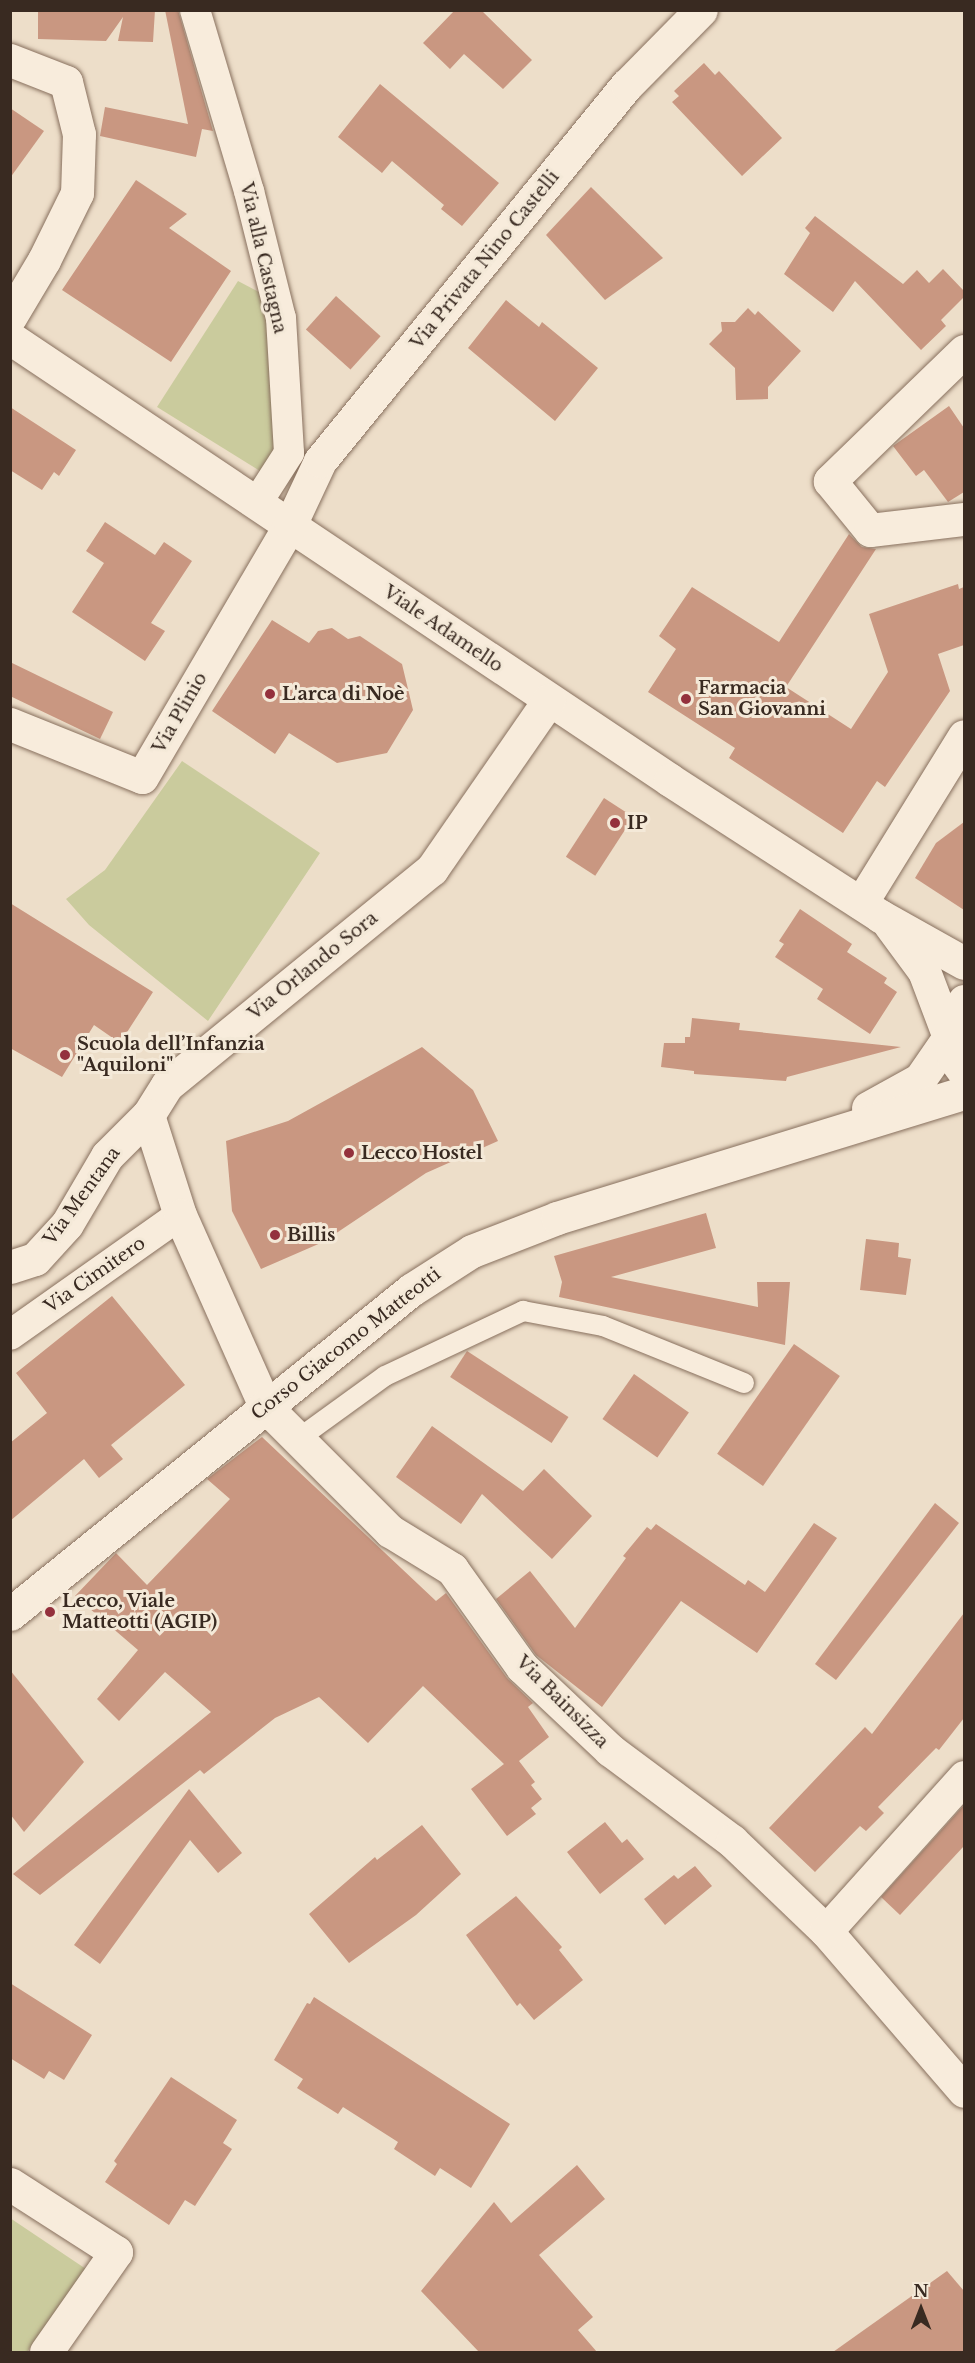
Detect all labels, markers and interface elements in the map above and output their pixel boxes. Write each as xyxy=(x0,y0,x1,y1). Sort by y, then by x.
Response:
street label: Via Privata Nino Castelli xyxy=(406,166,564,354)
street label: Via alla Castagna xyxy=(235,180,291,336)
street label: Viale Adamello xyxy=(379,581,507,677)
street label: Via Plinio xyxy=(148,669,212,757)
place label: Farmacia San Giovanni xyxy=(698,678,826,720)
place label: L'arca di Noè xyxy=(282,683,405,705)
marker: L'arca di Noè xyxy=(263,687,277,701)
marker: Farmacia San Giovanni xyxy=(679,692,693,706)
place label: IP xyxy=(627,812,648,834)
marker: IP xyxy=(608,816,622,830)
street label: Via Orlando Sora xyxy=(244,907,382,1025)
place label: Scuola dell’Infanzia "Aquiloni" xyxy=(77,1034,265,1076)
marker: Scuola dell’Infanzia "Aquiloni" xyxy=(58,1048,72,1062)
place label: Lecco Hostel xyxy=(361,1142,483,1164)
street label: Via Mentana xyxy=(39,1143,125,1249)
marker: Lecco Hostel xyxy=(342,1146,356,1160)
place label: Billis xyxy=(287,1224,336,1246)
marker: Billis xyxy=(268,1228,282,1242)
street label: Via Cimitero xyxy=(40,1232,150,1318)
street label: Corso Giacomo Matteotti xyxy=(247,1263,445,1425)
place label: Lecco, Viale Matteotti (AGIP) xyxy=(62,1591,217,1634)
marker: Lecco, Viale Matteotti (AGIP) xyxy=(43,1605,57,1619)
street label: Via Bainsizza xyxy=(511,1651,613,1753)
north arrow xyxy=(891,2279,951,2339)
text: N xyxy=(913,2281,929,2301)

